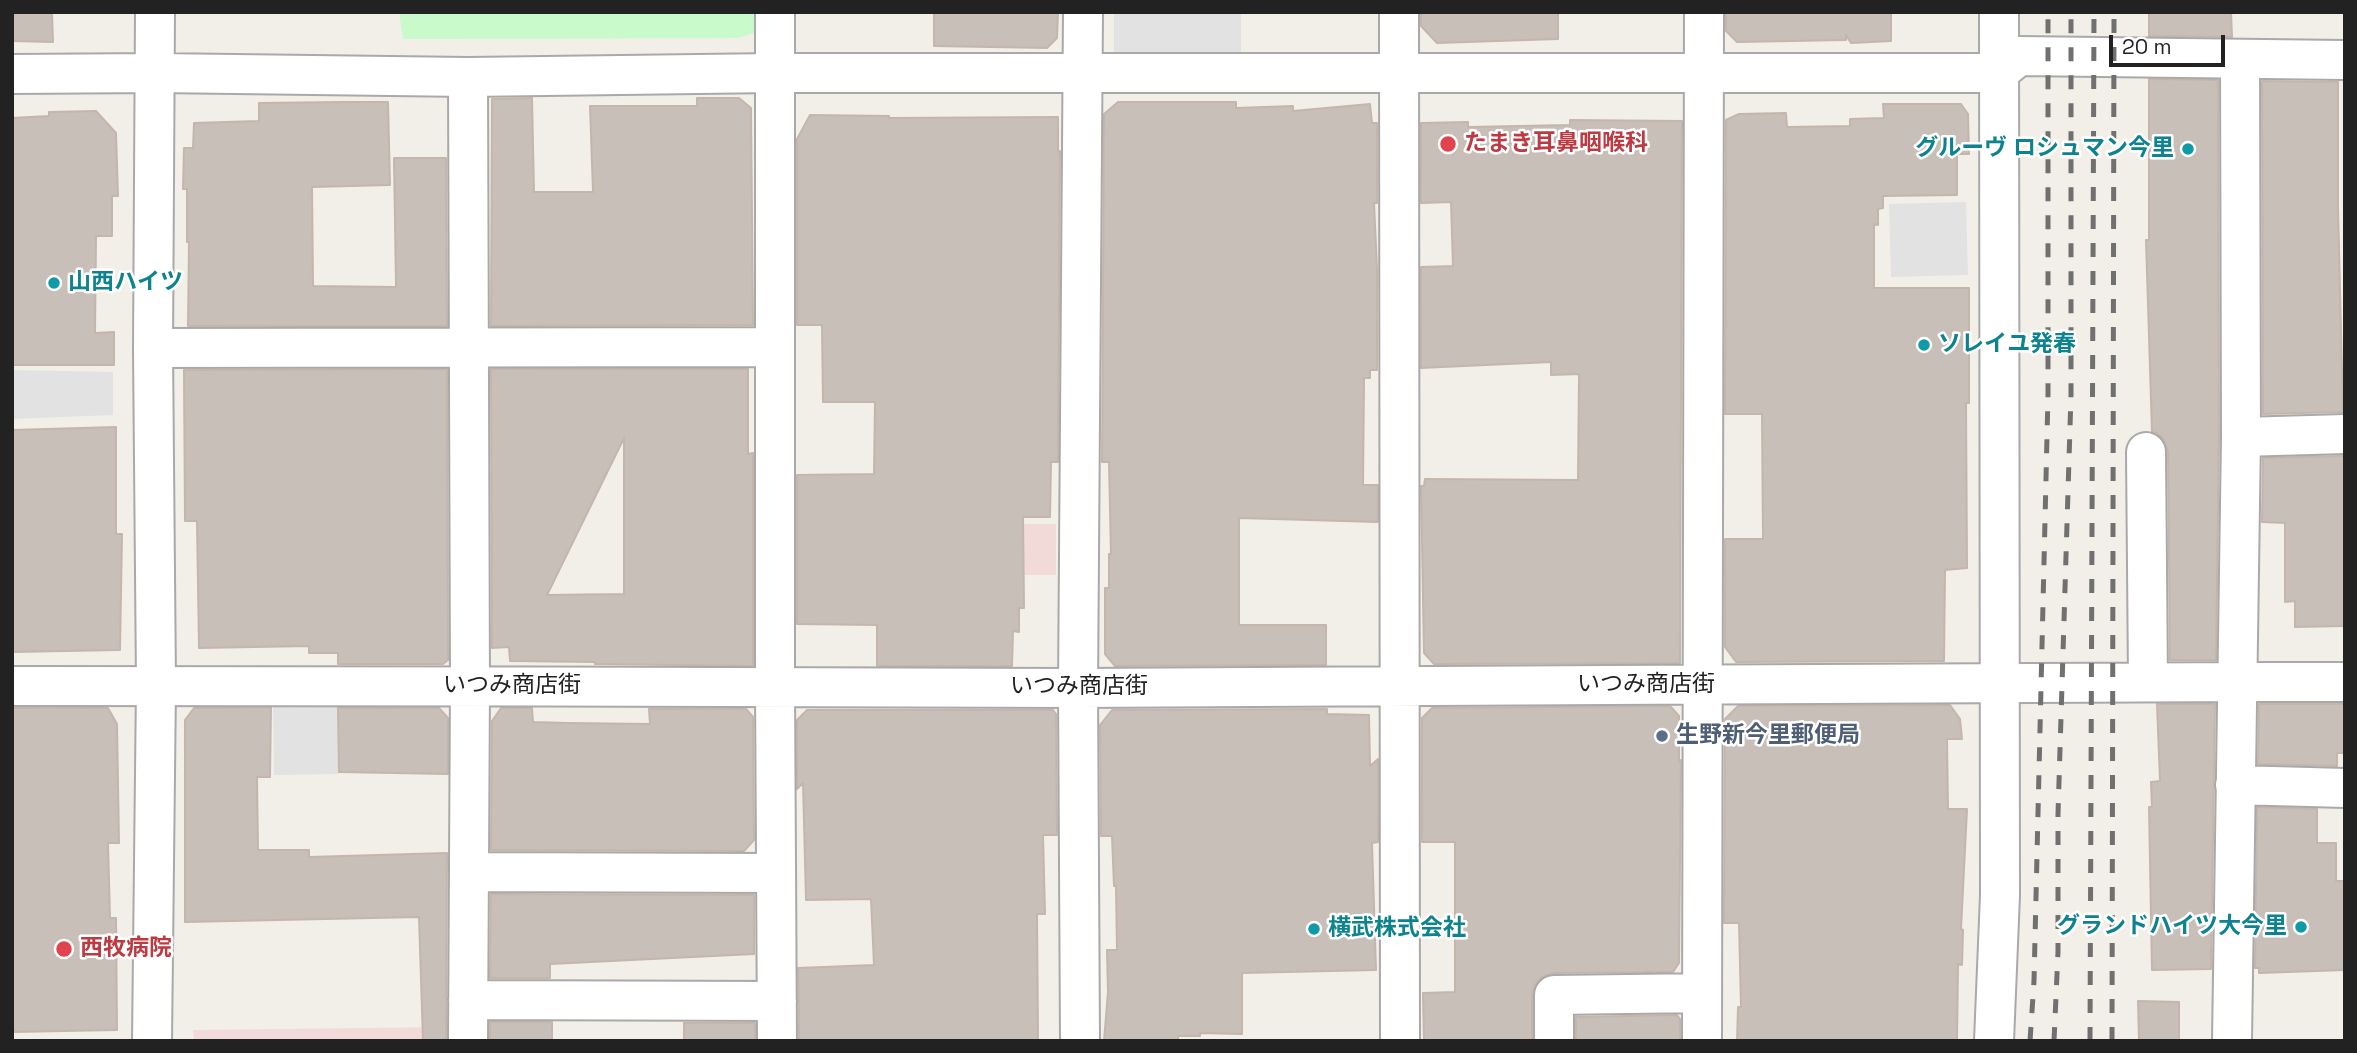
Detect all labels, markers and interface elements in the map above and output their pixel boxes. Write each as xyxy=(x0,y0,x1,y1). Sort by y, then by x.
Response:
scale bar xyxy=(2112,21,2228,65)
text: 20 m xyxy=(2122,33,2172,60)
place label: たまき耳鼻咽喉科 xyxy=(1464,130,1648,158)
marker: たまき耳鼻咽喉科 xyxy=(1438,134,1458,154)
place label: グルーヴ ロシュマン今里 xyxy=(1915,135,2174,163)
marker: グルーヴ ロシュマン今里 xyxy=(2180,141,2196,157)
place label: 山西ハイツ xyxy=(68,269,183,297)
marker: 山西ハイツ xyxy=(46,275,62,291)
place label: ソレイユ発春 xyxy=(1938,331,2076,359)
marker: ソレイユ発春 xyxy=(1916,337,1932,353)
street label: いつみ商店街 xyxy=(1577,671,1715,699)
street label: いつみ商店街 xyxy=(443,672,581,700)
street label: いつみ商店街 xyxy=(1010,673,1148,701)
place label: 生野新今里郵便局 xyxy=(1676,722,1860,750)
marker: 生野新今里郵便局 xyxy=(1654,728,1670,744)
place label: グランドハイツ大今里 xyxy=(2057,913,2287,941)
place label: 横武株式会社 xyxy=(1328,915,1466,943)
marker: グランドハイツ大今里 xyxy=(2293,919,2309,935)
marker: 横武株式会社 xyxy=(1306,921,1322,937)
place label: 西牧病院 xyxy=(80,935,172,963)
marker: 西牧病院 xyxy=(54,939,74,959)

